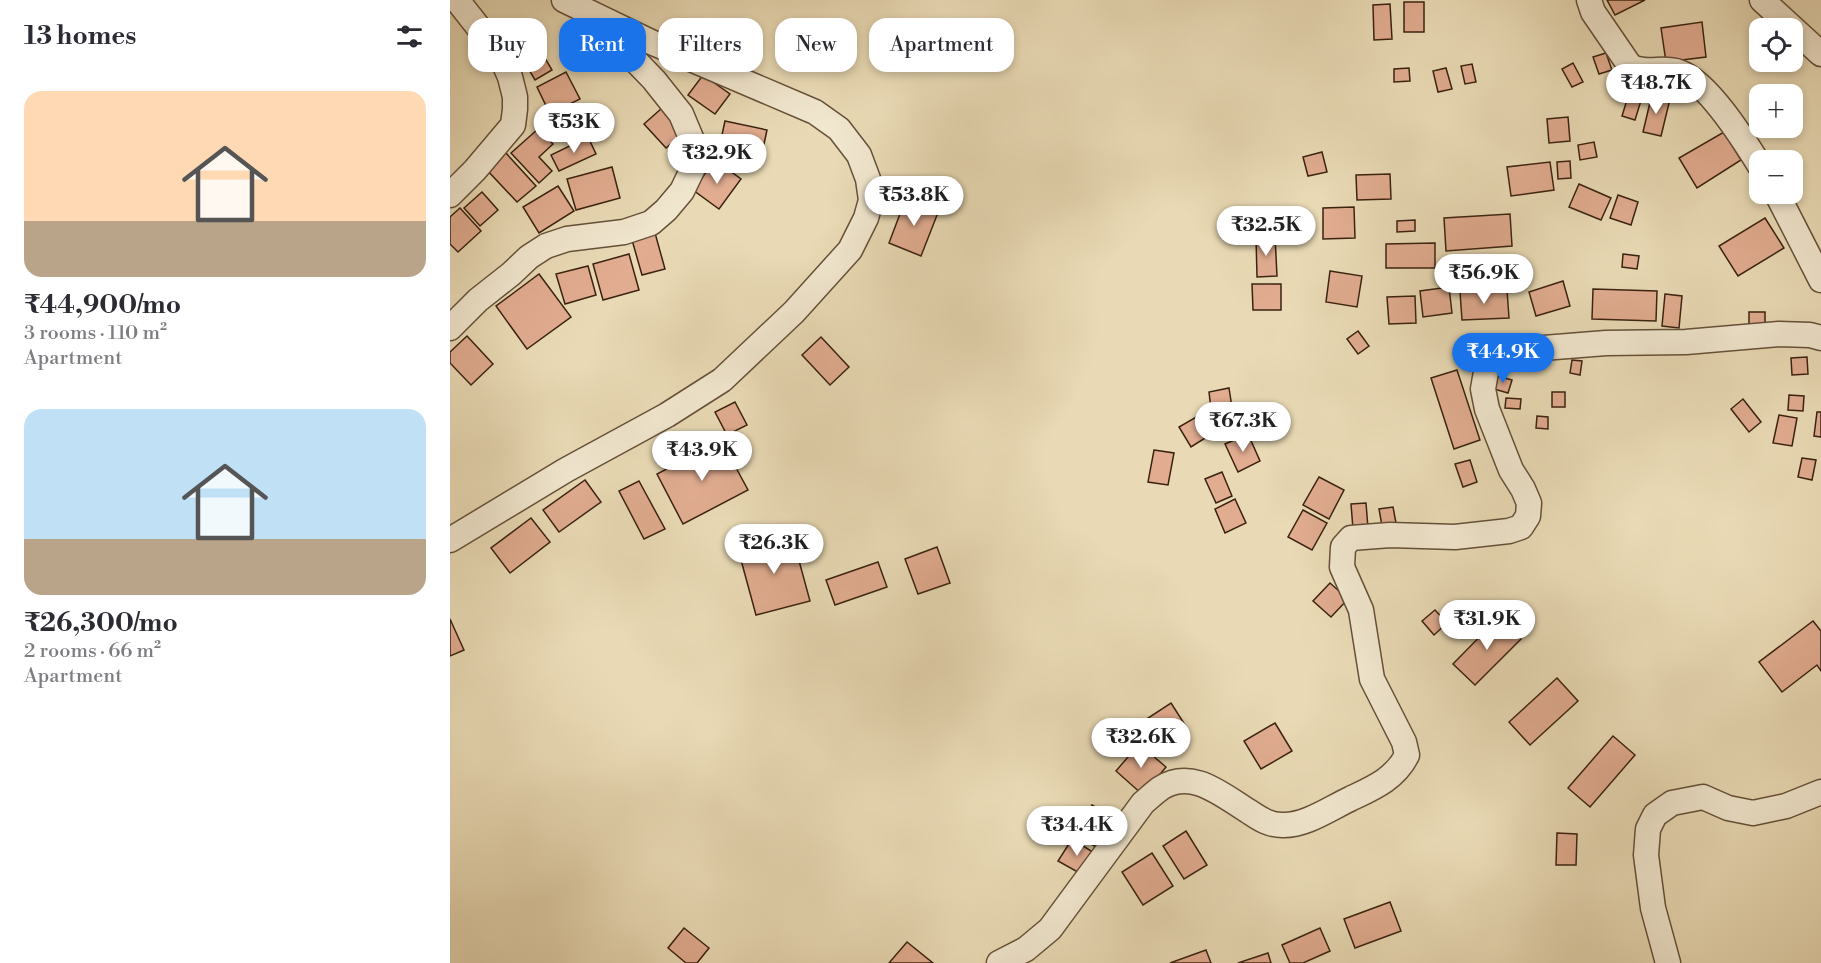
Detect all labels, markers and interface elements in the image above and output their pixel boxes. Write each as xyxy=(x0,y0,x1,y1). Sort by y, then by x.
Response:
chip: Buy xyxy=(468,18,547,72)
chip: Rent xyxy=(559,18,646,72)
chip: Filters xyxy=(658,18,763,72)
chip: New xyxy=(775,18,857,72)
chip: Apartment xyxy=(869,18,1014,72)
map controls xyxy=(1749,18,1803,204)
button: locate xyxy=(1749,18,1803,72)
text: 13 homes xyxy=(24,20,136,52)
icon: filters xyxy=(393,20,426,53)
pin: ₹48.7K xyxy=(1607,64,1705,115)
text: ₹48.7K xyxy=(1620,71,1692,96)
button: + xyxy=(1749,84,1803,138)
pin: ₹53K xyxy=(538,103,610,154)
text: ₹53K xyxy=(548,110,600,135)
icon: home xyxy=(171,130,279,238)
pin: ₹32.9K xyxy=(668,134,766,185)
text: ₹32.9K xyxy=(682,141,752,166)
button: − xyxy=(1749,150,1803,204)
pin: ₹53.8K xyxy=(865,176,963,227)
text: ₹53.8K xyxy=(879,183,949,208)
pin: ₹32.5K xyxy=(1217,206,1315,257)
text: ₹32.5K xyxy=(1231,213,1301,238)
pin: ₹56.9K xyxy=(1435,254,1533,305)
text: ₹56.9K xyxy=(1448,261,1520,286)
text: ₹44,900/mo xyxy=(24,289,181,321)
text: 3 rooms · 110 m² xyxy=(24,321,167,346)
pin: ₹44.9K xyxy=(1454,333,1552,384)
text: ₹44.9K xyxy=(1466,340,1540,365)
text: Apartment xyxy=(24,346,122,371)
pin: ₹67.3K xyxy=(1194,402,1292,453)
text: ₹67.3K xyxy=(1209,409,1277,434)
pin: ₹43.9K xyxy=(653,431,751,482)
text: ₹43.9K xyxy=(666,438,738,463)
icon: home xyxy=(171,448,279,556)
pin: ₹26.3K xyxy=(725,524,823,575)
text: ₹26.3K xyxy=(739,531,809,556)
pin: ₹31.9K xyxy=(1438,600,1536,651)
text: ₹26,300/mo xyxy=(24,607,178,639)
text: ₹31.9K xyxy=(1453,607,1521,632)
text: 2 rooms · 66 m² xyxy=(24,639,161,664)
text: Apartment xyxy=(24,664,122,689)
pin: ₹32.6K xyxy=(1092,718,1190,769)
text: ₹32.6K xyxy=(1106,725,1176,750)
pin: ₹34.4K xyxy=(1028,806,1126,857)
text: ₹34.4K xyxy=(1041,813,1113,838)

